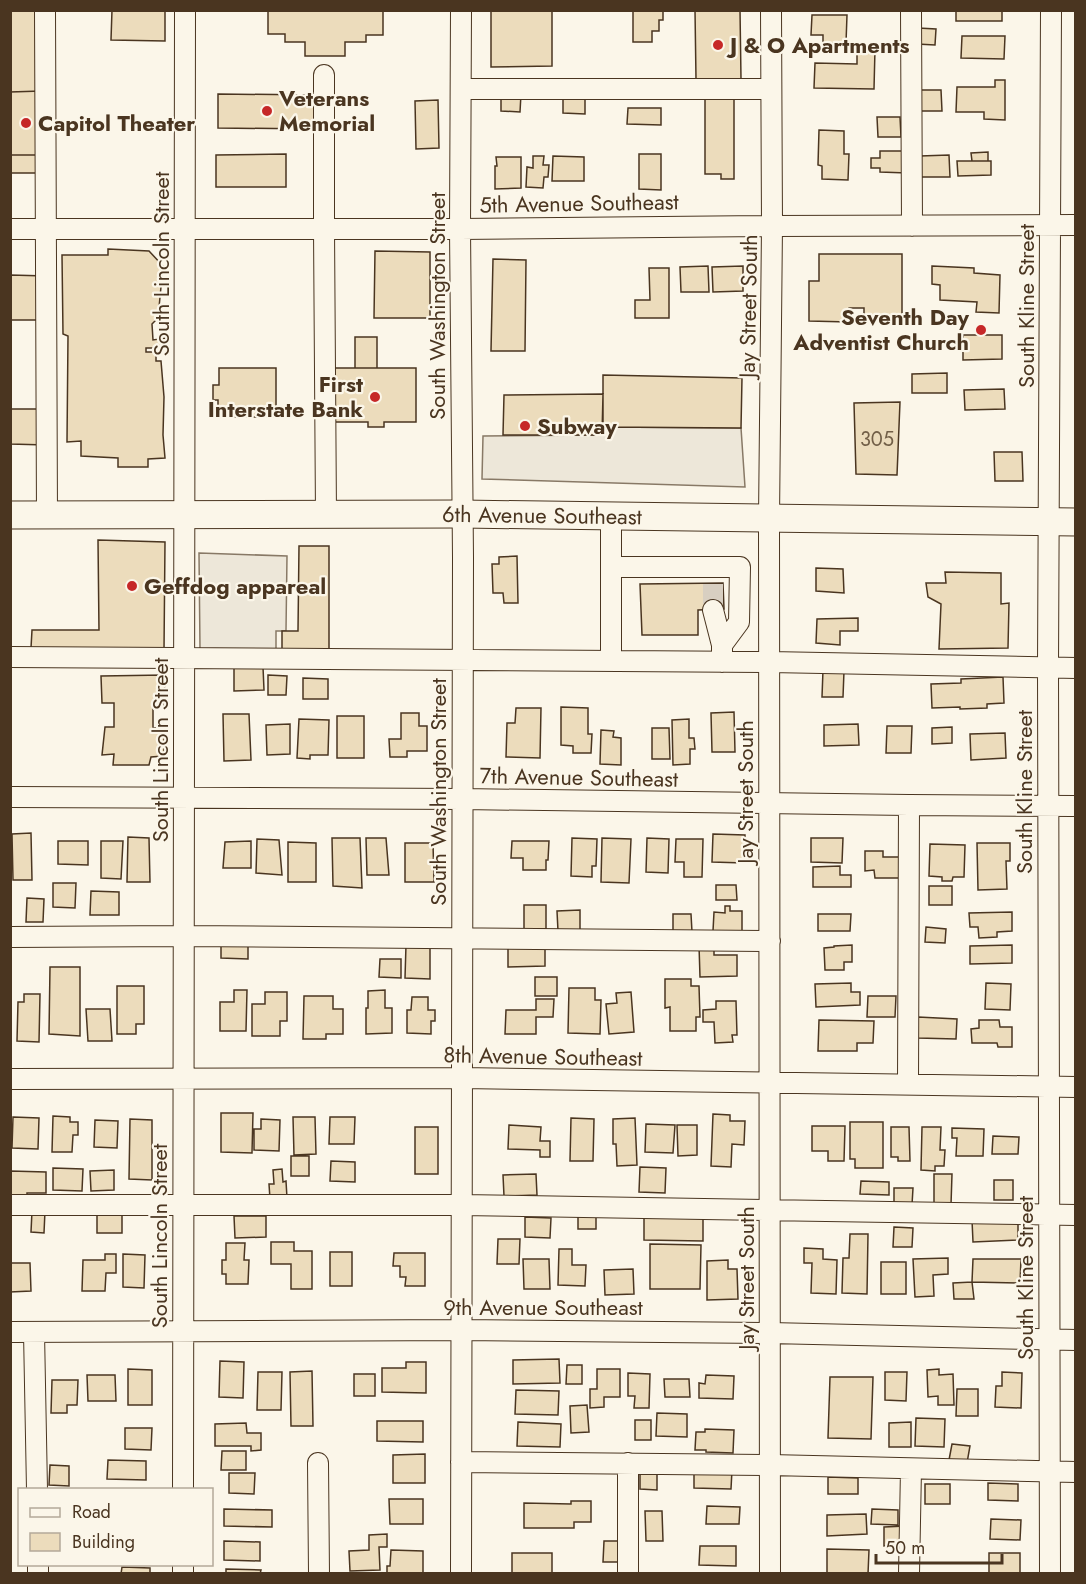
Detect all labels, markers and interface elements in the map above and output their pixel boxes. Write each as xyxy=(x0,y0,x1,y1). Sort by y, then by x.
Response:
place label: J & O Apartments xyxy=(726,29,910,61)
marker: J & O Apartments xyxy=(711,38,725,52)
place label: Veterans Memorial xyxy=(278,82,375,139)
marker: Veterans Memorial xyxy=(260,104,274,118)
place label: Capitol Theater xyxy=(38,107,195,139)
marker: Capitol Theater xyxy=(19,116,33,130)
street label: South Lincoln Street xyxy=(145,171,177,356)
street label: 5th Avenue Southeast xyxy=(479,185,680,221)
street label: South Washington Street xyxy=(421,192,453,420)
street label: South Kline Street xyxy=(1010,223,1042,388)
street label: Jay Street South xyxy=(731,234,765,381)
place label: Seventh Day Adventist Church xyxy=(792,301,970,358)
marker: Seventh Day Adventist Church xyxy=(974,323,988,337)
place label: First Interstate Bank xyxy=(208,368,363,425)
marker: First Interstate Bank xyxy=(368,390,382,404)
place label: Subway xyxy=(537,410,617,442)
marker: Subway xyxy=(518,419,532,433)
house number: 305 xyxy=(860,425,894,454)
street label: 6th Avenue Southeast xyxy=(442,498,643,532)
place label: Geffdog appareal xyxy=(144,570,326,602)
marker: Geffdog appareal xyxy=(125,579,139,593)
street label: South Lincoln Street xyxy=(144,657,176,842)
street label: South Washington Street xyxy=(422,678,454,906)
street label: South Kline Street xyxy=(1008,709,1040,874)
street label: Jay Street South xyxy=(729,720,761,867)
street label: 7th Avenue Southeast xyxy=(479,759,679,795)
street label: 8th Avenue Southeast xyxy=(443,1038,644,1074)
street label: South Lincoln Street xyxy=(143,1143,175,1328)
street label: South Kline Street xyxy=(1009,1195,1041,1360)
street label: Jay Street South xyxy=(730,1206,762,1353)
street label: 9th Avenue Southeast xyxy=(443,1291,644,1323)
legend xyxy=(18,1488,213,1566)
text: Road xyxy=(72,1499,111,1525)
scale bar xyxy=(876,1527,1002,1565)
text: Building xyxy=(72,1529,135,1555)
text: 50 m xyxy=(885,1535,925,1561)

